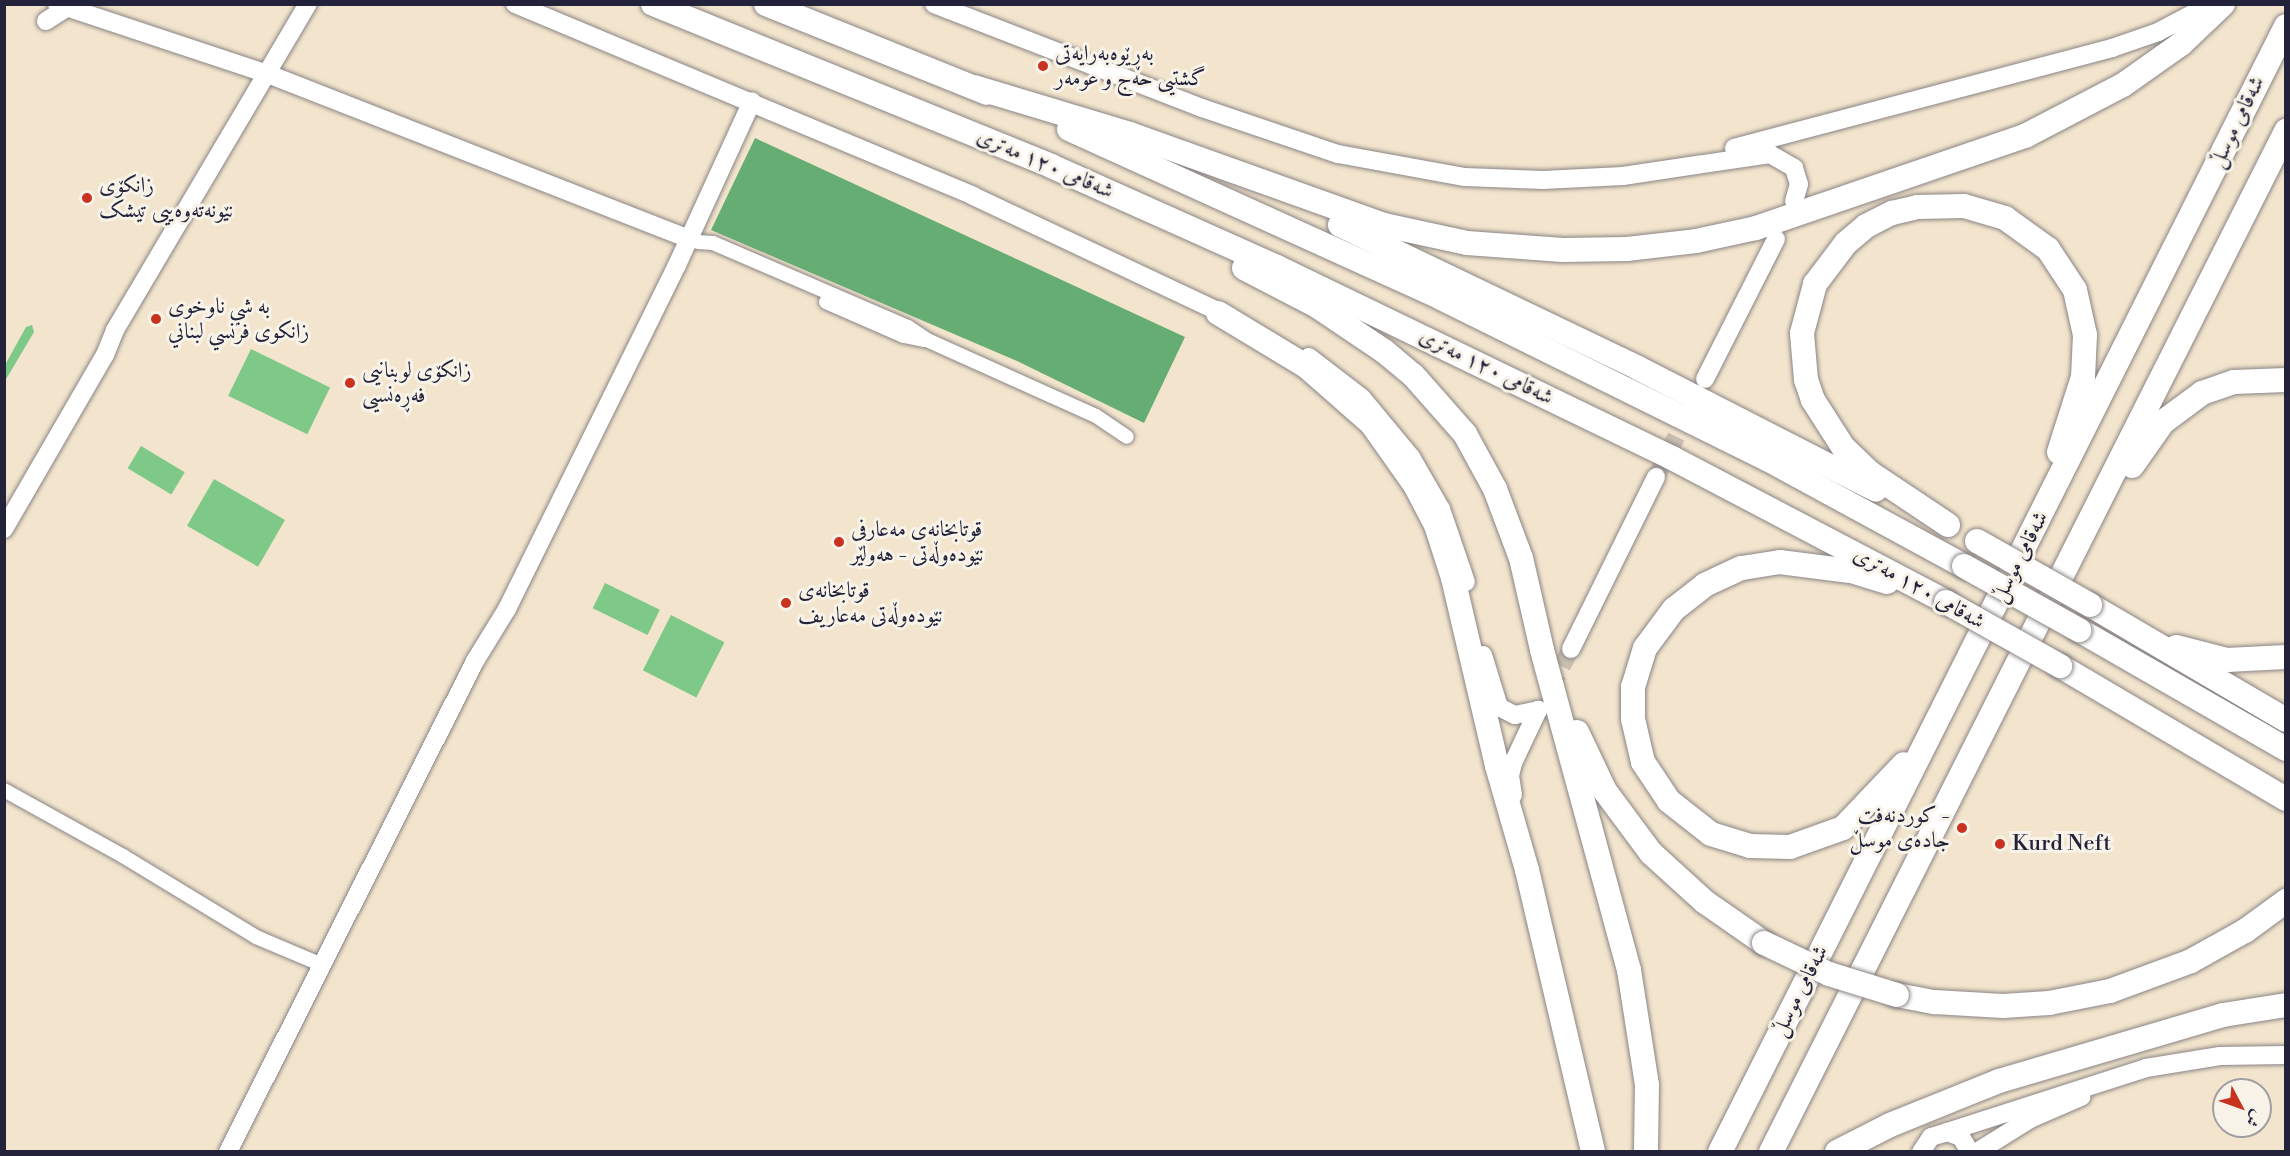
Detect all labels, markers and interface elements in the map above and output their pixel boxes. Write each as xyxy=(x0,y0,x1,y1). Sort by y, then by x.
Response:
place label: بەڕێوەبەرایەتی گشتیی حەج و عومەر xyxy=(1055,40,1206,92)
marker: بەڕێوەبەرایەتی گشتیی حەج و عومەر xyxy=(1036,59,1050,73)
street label: شەقامی موسڵ xyxy=(2204,72,2270,172)
street label: شەقامی ١٢٠ مەتری xyxy=(973,123,1117,205)
place label: زانکۆی نێونەتەوەییی تیشک xyxy=(99,172,233,224)
marker: زانکۆی نێونەتەوەییی تیشک xyxy=(80,191,94,205)
place label: به شي ناوخوى زانكوى فرنسي لبناني xyxy=(168,293,309,344)
marker: به شي ناوخوى زانكوى فرنسي لبناني xyxy=(149,312,163,326)
street label: شەقامی ١٢٠ مەتری xyxy=(1415,323,1557,411)
place label: زانکۆی لوبنانیی فەڕەنسیی xyxy=(362,357,471,408)
marker: زانکۆی لوبنانیی فەڕەنسیی xyxy=(343,376,357,390)
street label: شەقامی موسڵ xyxy=(1986,507,2054,607)
place label: قوتابخانەی مەعارفی نێودەوڵەتی - هەولێر xyxy=(851,516,984,568)
marker: قوتابخانەی مەعارفی نێودەوڵەتی - هەولێر xyxy=(832,535,846,549)
street label: شەقامی ١٢٠ مەتری xyxy=(1849,541,1989,635)
place label: قوتابخانەی نێودەوڵەتی مەعاریف xyxy=(798,577,943,628)
marker: قوتابخانەی نێودەوڵەتی مەعاریف xyxy=(779,596,793,610)
place label: کوردنەفت - جادەی موسڵ xyxy=(1849,802,1950,854)
marker: کوردنەفت - جادەی موسڵ xyxy=(1955,821,1969,835)
place label: Kurd Neft xyxy=(2012,831,2111,857)
marker: Kurd Neft xyxy=(1993,837,2007,851)
street label: شەقامی موسڵ xyxy=(1766,941,1834,1041)
north arrow xyxy=(2212,1078,2272,1138)
text: ش xyxy=(2241,1106,2267,1131)

